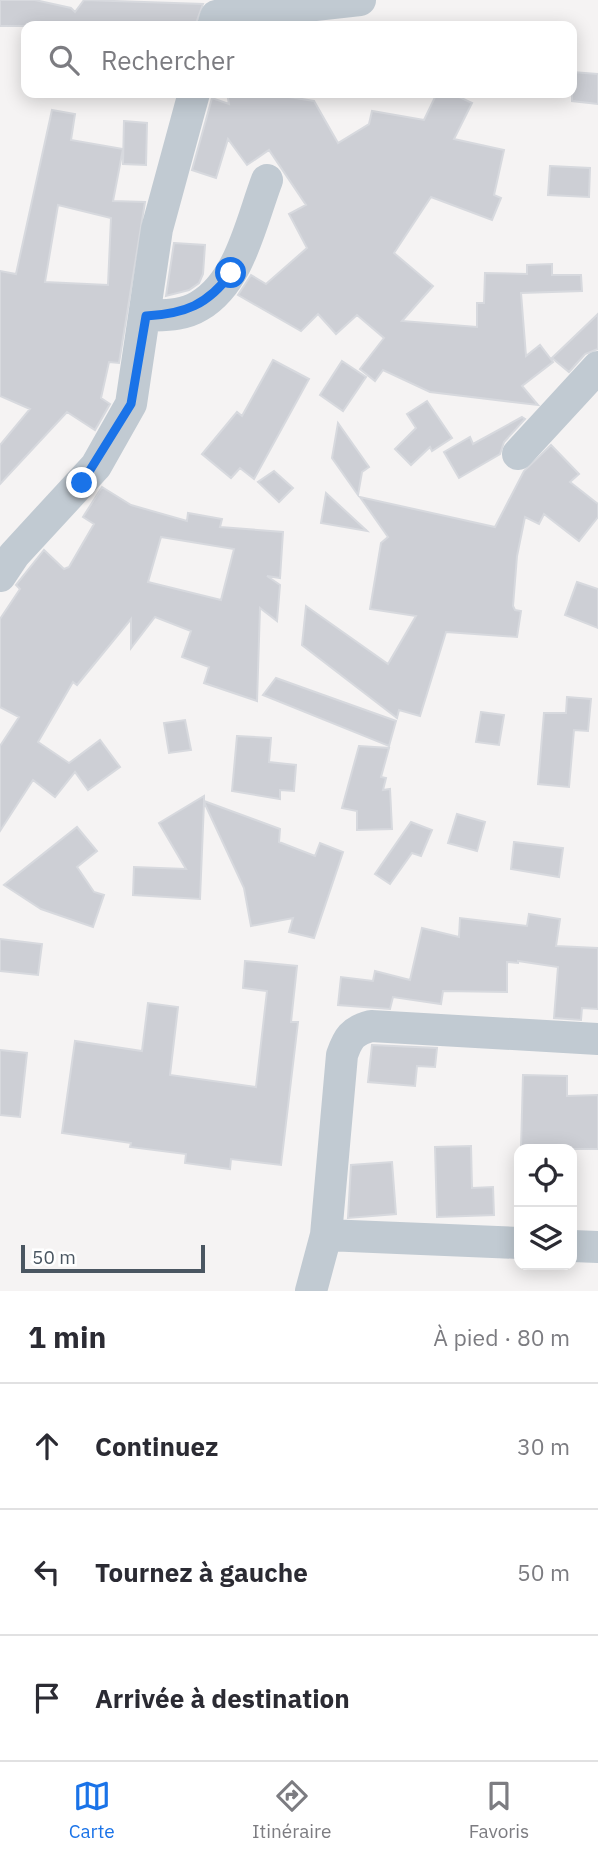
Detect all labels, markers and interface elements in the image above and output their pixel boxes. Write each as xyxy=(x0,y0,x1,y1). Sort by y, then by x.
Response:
search box xyxy=(21,21,577,98)
icon: search xyxy=(45,41,83,79)
text: Rechercher xyxy=(101,43,235,77)
route start xyxy=(215,257,246,288)
route end xyxy=(66,467,97,498)
map controls xyxy=(514,1144,577,1270)
button: locate xyxy=(514,1144,577,1207)
button: layers xyxy=(514,1207,577,1270)
scale bar xyxy=(21,1242,205,1274)
text: 50 m xyxy=(32,1245,76,1269)
text: 1 min xyxy=(28,1317,106,1356)
text: À pied · 80 m xyxy=(433,1322,570,1352)
icon: ahead xyxy=(28,1427,66,1465)
text: Continuez xyxy=(95,1429,218,1463)
text: 30 m xyxy=(517,1431,570,1461)
icon: left xyxy=(28,1553,66,1591)
text: Tournez à gauche xyxy=(95,1555,308,1589)
text: 50 m xyxy=(517,1557,570,1587)
icon: arrive xyxy=(28,1679,66,1717)
text: Arrivée à destination xyxy=(95,1681,350,1715)
tab: Carte xyxy=(69,1777,115,1843)
tab: Itinéraire xyxy=(252,1777,331,1843)
tab: Favoris xyxy=(469,1777,529,1843)

